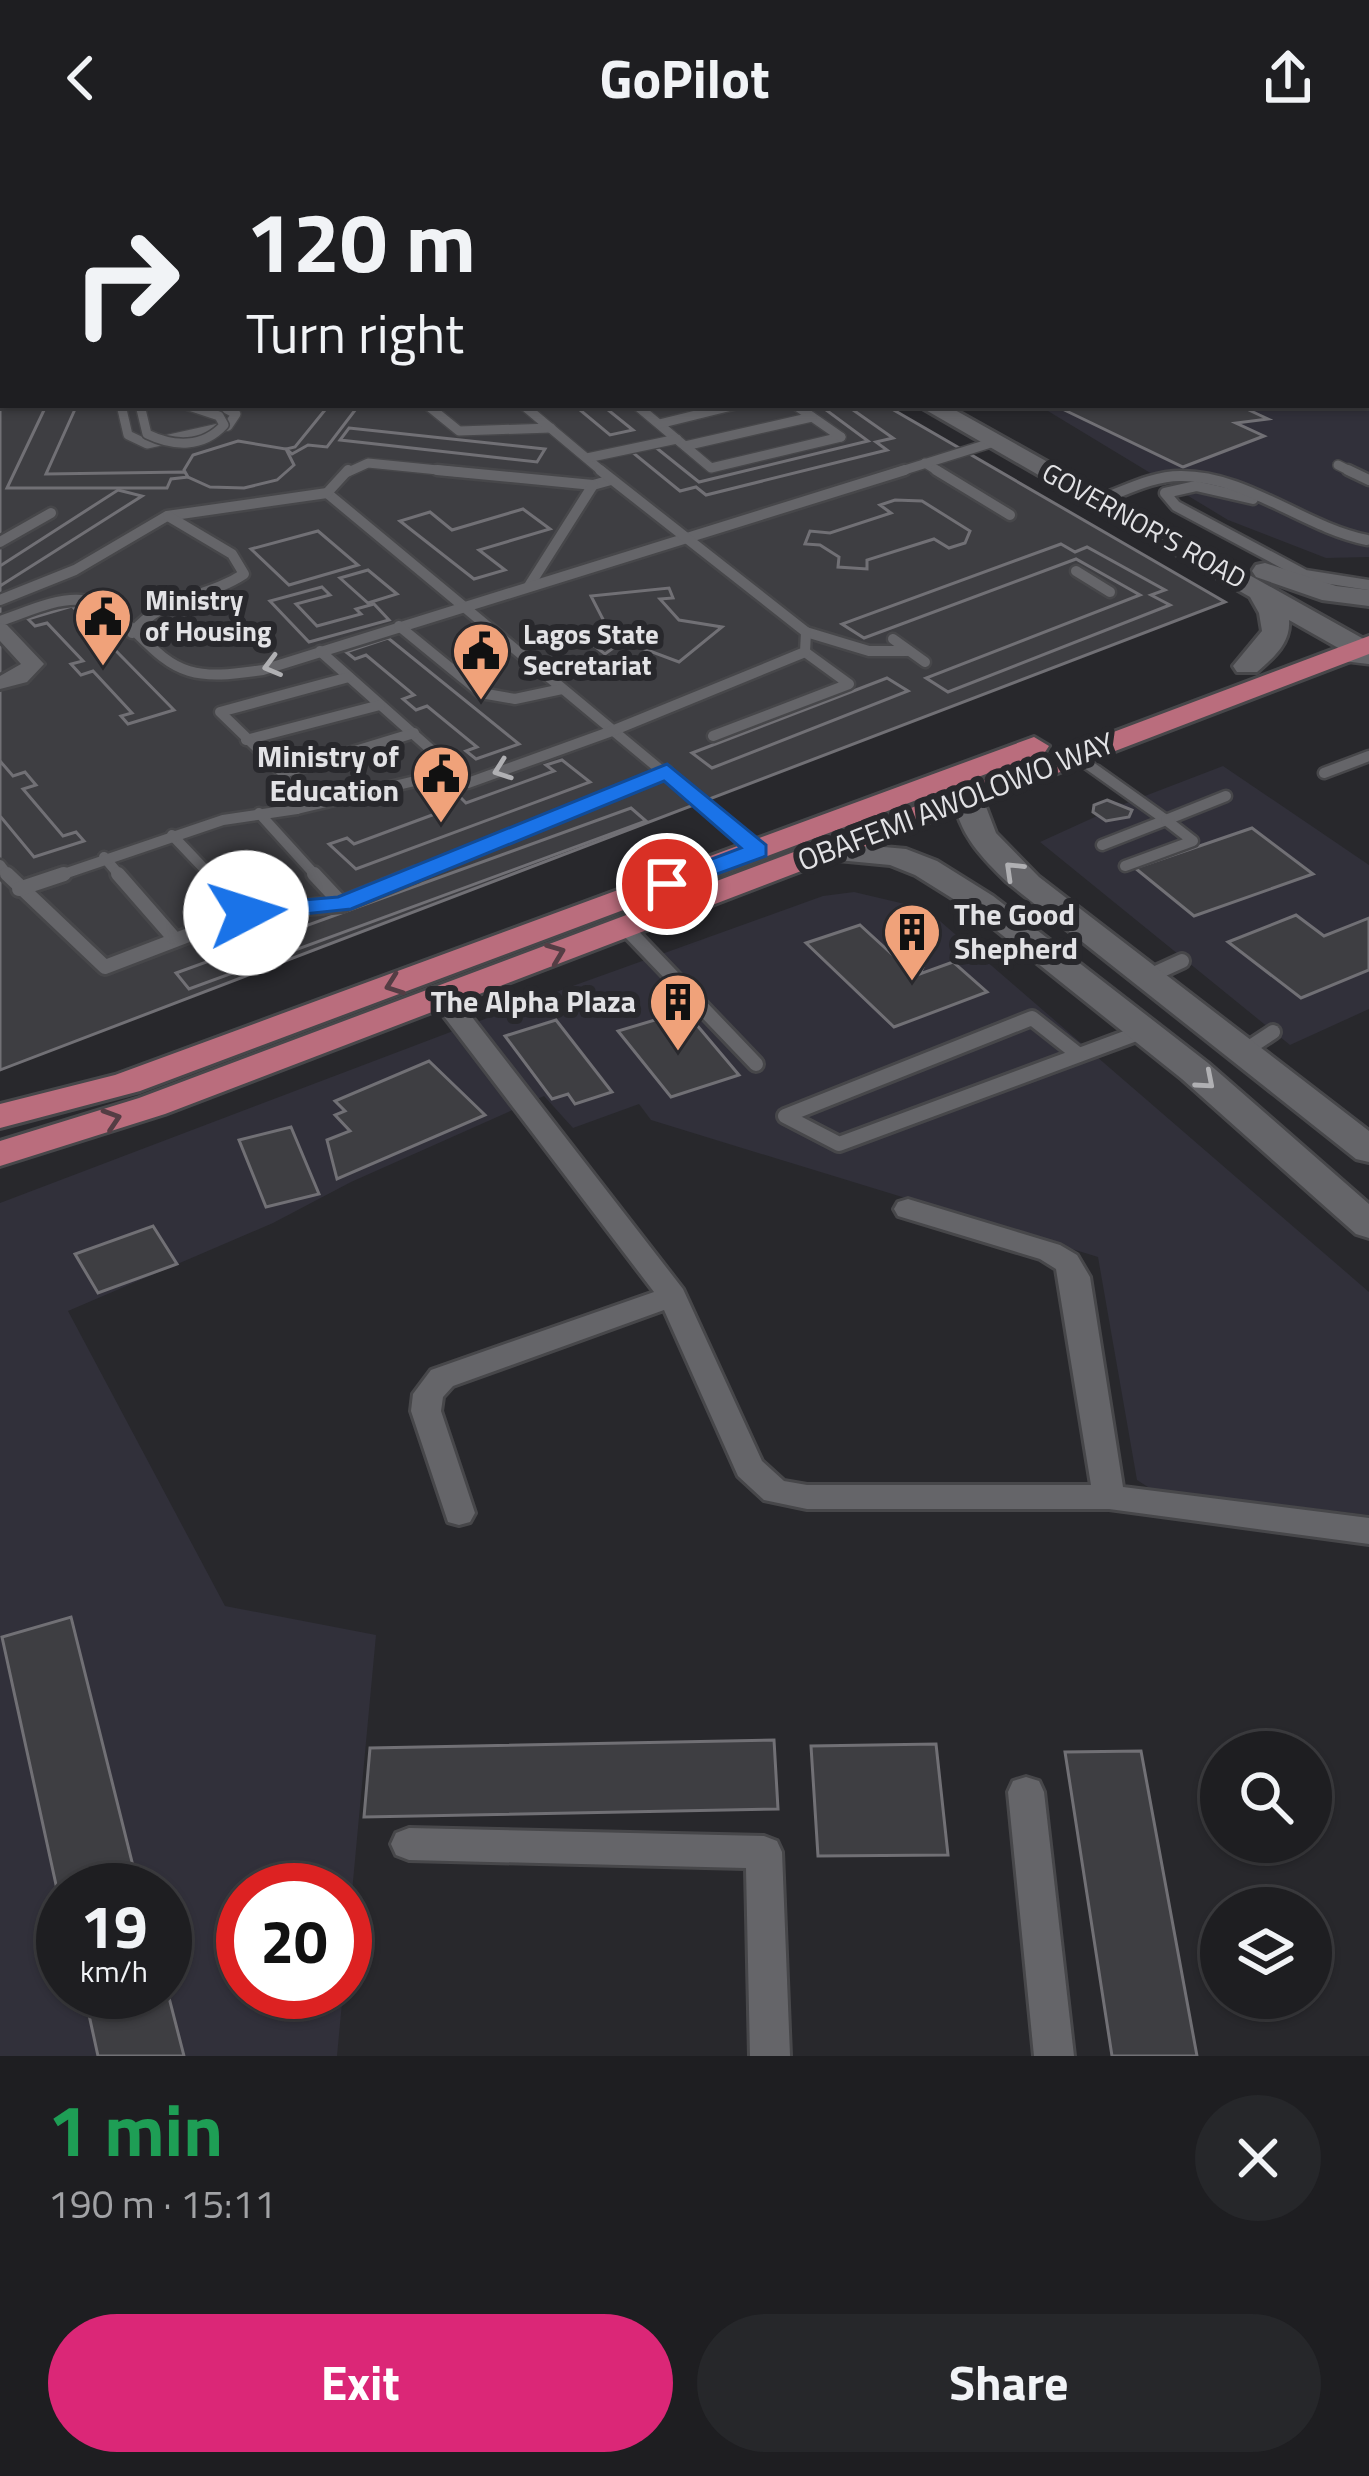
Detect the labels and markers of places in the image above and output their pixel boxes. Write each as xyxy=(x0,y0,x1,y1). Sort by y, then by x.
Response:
place label: Ministry of Housing xyxy=(145,579,271,651)
public building icon: Ministry of Housing xyxy=(72,586,134,668)
place label: Lagos State Secretariat xyxy=(523,613,659,685)
public building icon: Lagos State Secretariat xyxy=(450,620,512,702)
place label: Ministry of Education xyxy=(257,733,399,813)
public building icon: Ministry of Education xyxy=(410,743,472,825)
pin xyxy=(616,833,718,935)
place label: The Good Shepherd xyxy=(954,891,1078,971)
building icon: The Good Shepherd xyxy=(881,901,943,983)
building icon: The Alpha Plaza xyxy=(647,971,709,1053)
place label: The Alpha Plaza xyxy=(431,978,636,1024)

